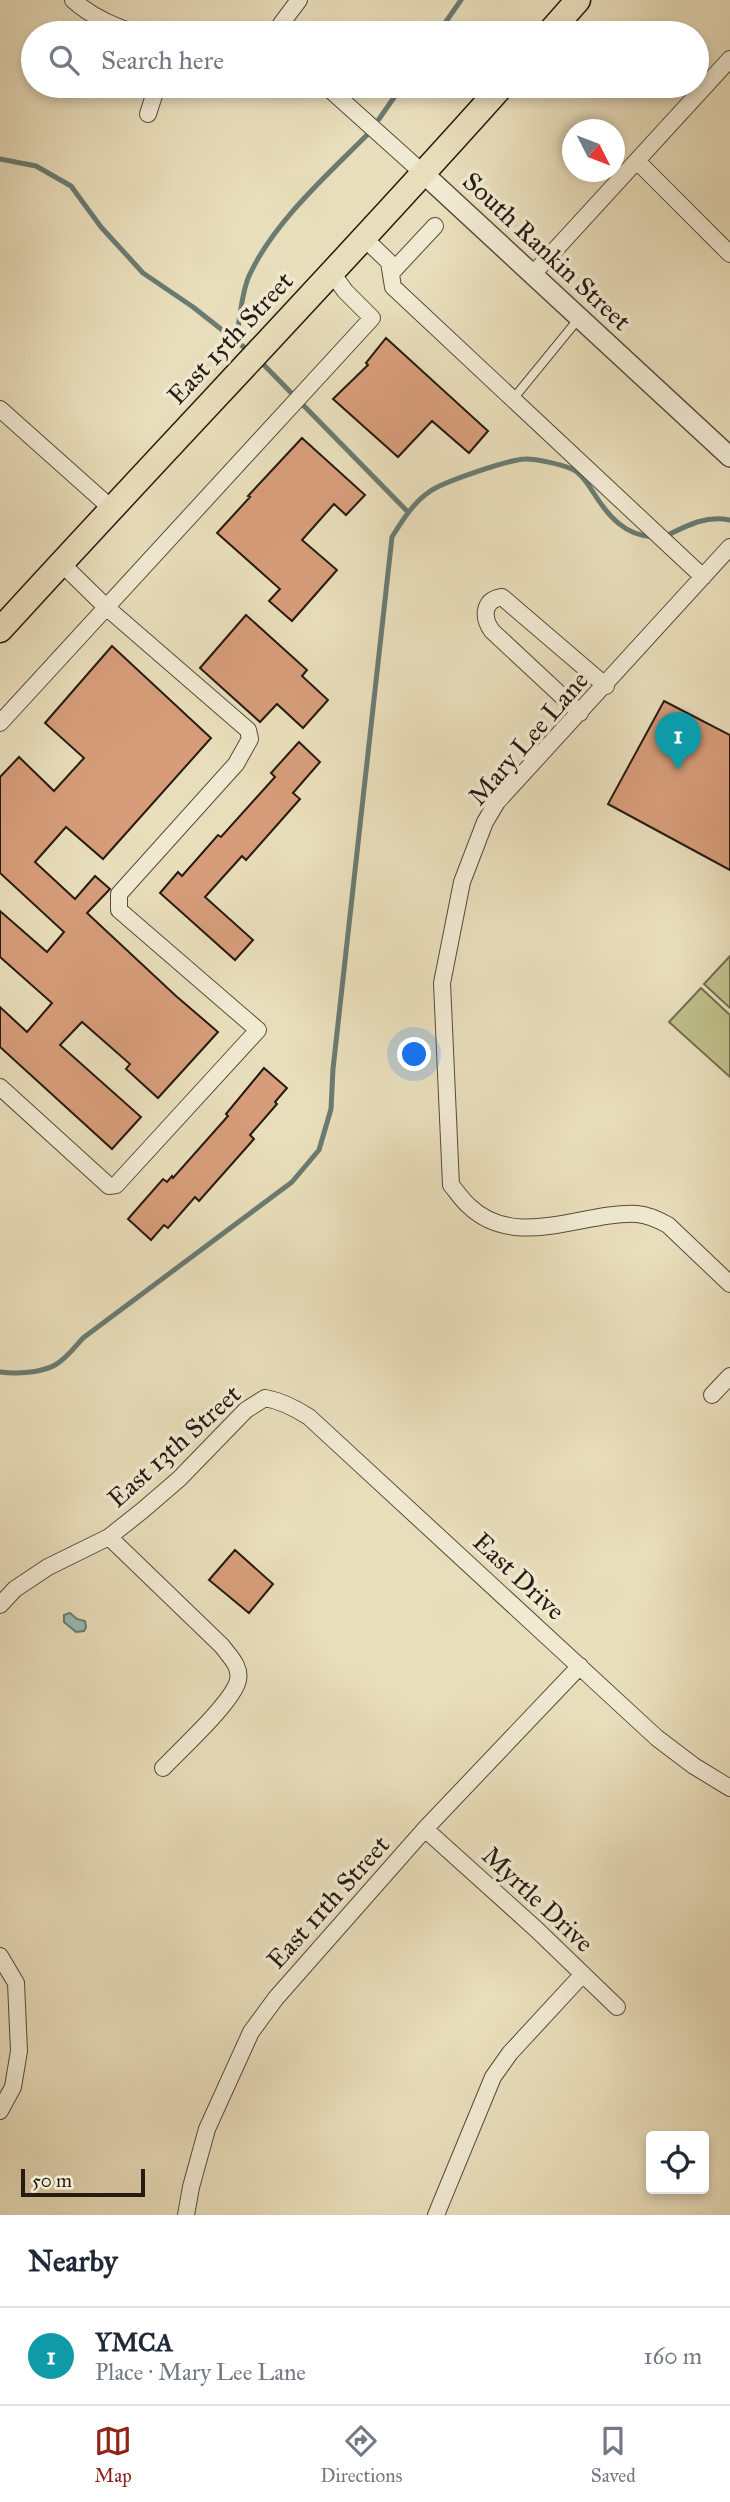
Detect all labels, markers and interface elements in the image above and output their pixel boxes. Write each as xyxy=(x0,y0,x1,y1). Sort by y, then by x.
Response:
search box xyxy=(21,21,709,98)
icon: search xyxy=(45,41,83,79)
text: Search here xyxy=(101,44,224,76)
north arrow xyxy=(562,119,625,182)
street label: South Rankin Street xyxy=(456,165,638,337)
street label: East 15th Street xyxy=(160,265,300,411)
street label: Mary Lee Lane xyxy=(461,664,595,811)
pin: 1 xyxy=(655,712,701,770)
your location xyxy=(397,1037,431,1071)
street label: East 13th Street xyxy=(101,1378,247,1514)
street label: East Drive xyxy=(466,1525,572,1627)
street label: East 11th Street xyxy=(260,1829,396,1975)
street label: Myrtle Drive xyxy=(476,1839,601,1959)
map controls xyxy=(646,2131,709,2194)
button: locate xyxy=(646,2131,709,2194)
scale bar xyxy=(21,2166,145,2198)
text: 50 m xyxy=(32,2169,72,2192)
text: Nearby xyxy=(28,2243,118,2279)
text: YMCA xyxy=(95,2326,173,2358)
text: 1 xyxy=(46,2342,56,2370)
text: 160 m xyxy=(644,2342,702,2370)
text: Place · Mary Lee Lane xyxy=(95,2358,306,2386)
tab: Map xyxy=(94,2422,132,2487)
tab: Directions xyxy=(320,2422,402,2487)
tab: Saved xyxy=(591,2422,636,2487)

